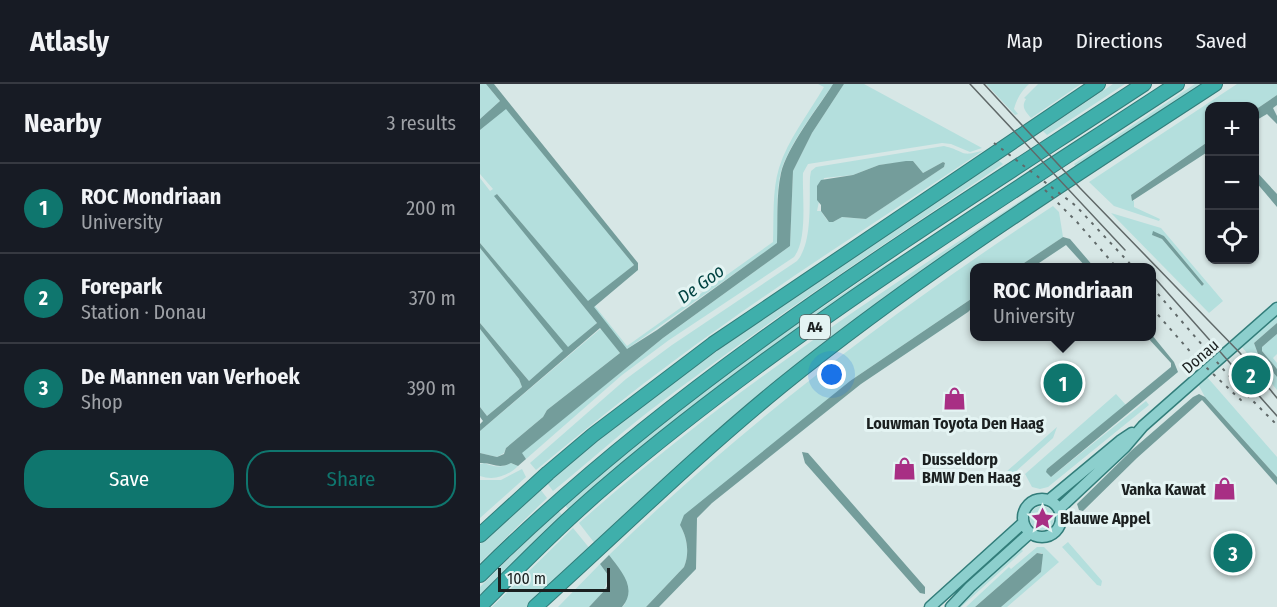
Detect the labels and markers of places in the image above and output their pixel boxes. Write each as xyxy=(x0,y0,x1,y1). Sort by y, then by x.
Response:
pin: 2 xyxy=(1232,352,1270,398)
pin: 1 xyxy=(1044,360,1082,406)
shop icon: Louwman Toyota Den Haag xyxy=(942,385,968,411)
place label: Louwman Toyota Den Haag xyxy=(866,414,1044,433)
place label: Dusseldorp BMW Den Haag xyxy=(922,450,1021,487)
shop icon: Dusseldorp BMW Den Haag xyxy=(891,455,917,481)
shop icon: Vanka Kawat xyxy=(1211,476,1237,502)
place label: Vanka Kawat xyxy=(1120,480,1206,499)
place icon: Blauwe Appel xyxy=(1029,505,1055,531)
place label: Blauwe Appel xyxy=(1060,509,1151,528)
pin: 3 xyxy=(1214,530,1252,576)

